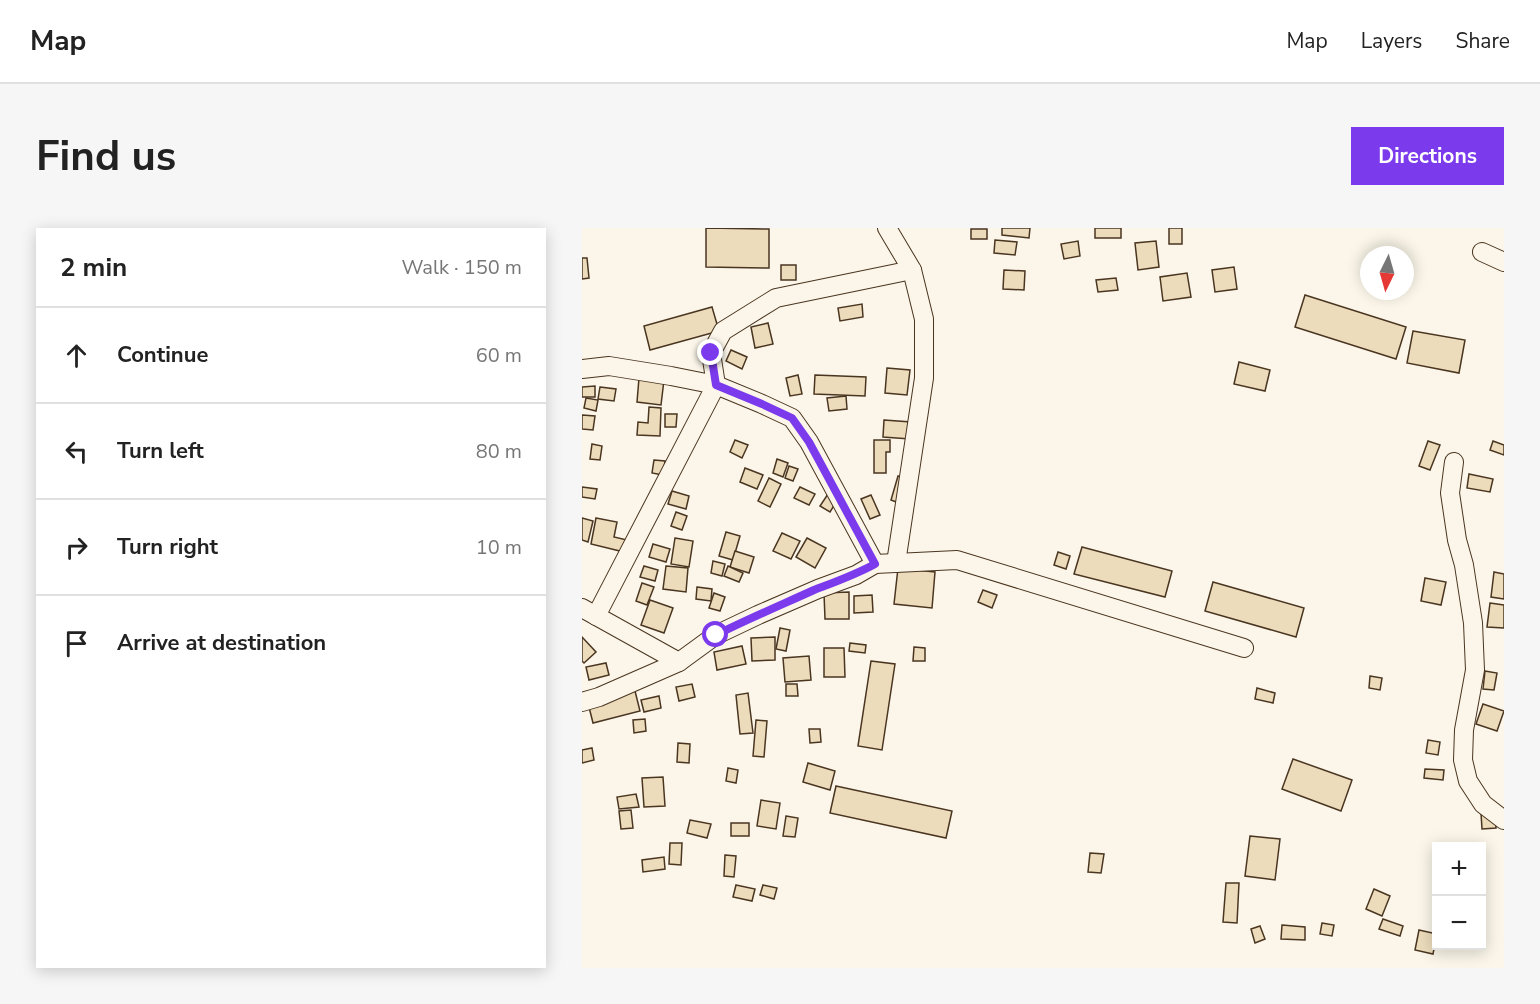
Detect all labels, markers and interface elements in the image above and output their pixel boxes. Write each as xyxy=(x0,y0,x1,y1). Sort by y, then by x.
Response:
text: Map xyxy=(30,22,86,60)
text: Map xyxy=(1286,27,1328,55)
text: Layers xyxy=(1361,27,1422,55)
text: Share xyxy=(1455,27,1510,55)
button: Directions xyxy=(1351,127,1504,185)
text: Find us xyxy=(36,128,176,185)
north arrow xyxy=(1360,246,1414,300)
text: 2 min xyxy=(60,250,127,285)
text: Walk · 150 m xyxy=(402,254,522,281)
icon: ahead xyxy=(60,339,93,372)
route end xyxy=(697,339,723,365)
text: Continue xyxy=(117,340,208,370)
text: 60 m xyxy=(476,342,522,369)
icon: left xyxy=(60,435,93,468)
text: Turn left xyxy=(117,436,204,466)
text: 80 m xyxy=(476,438,522,465)
icon: right xyxy=(60,531,93,564)
text: Turn right xyxy=(117,532,218,562)
text: 10 m xyxy=(476,534,522,561)
route start xyxy=(702,621,728,647)
icon: arrive xyxy=(60,627,93,660)
text: Arrive at destination xyxy=(117,628,326,658)
map controls xyxy=(1432,842,1486,950)
button: + xyxy=(1432,842,1486,896)
button: − xyxy=(1432,896,1486,950)

